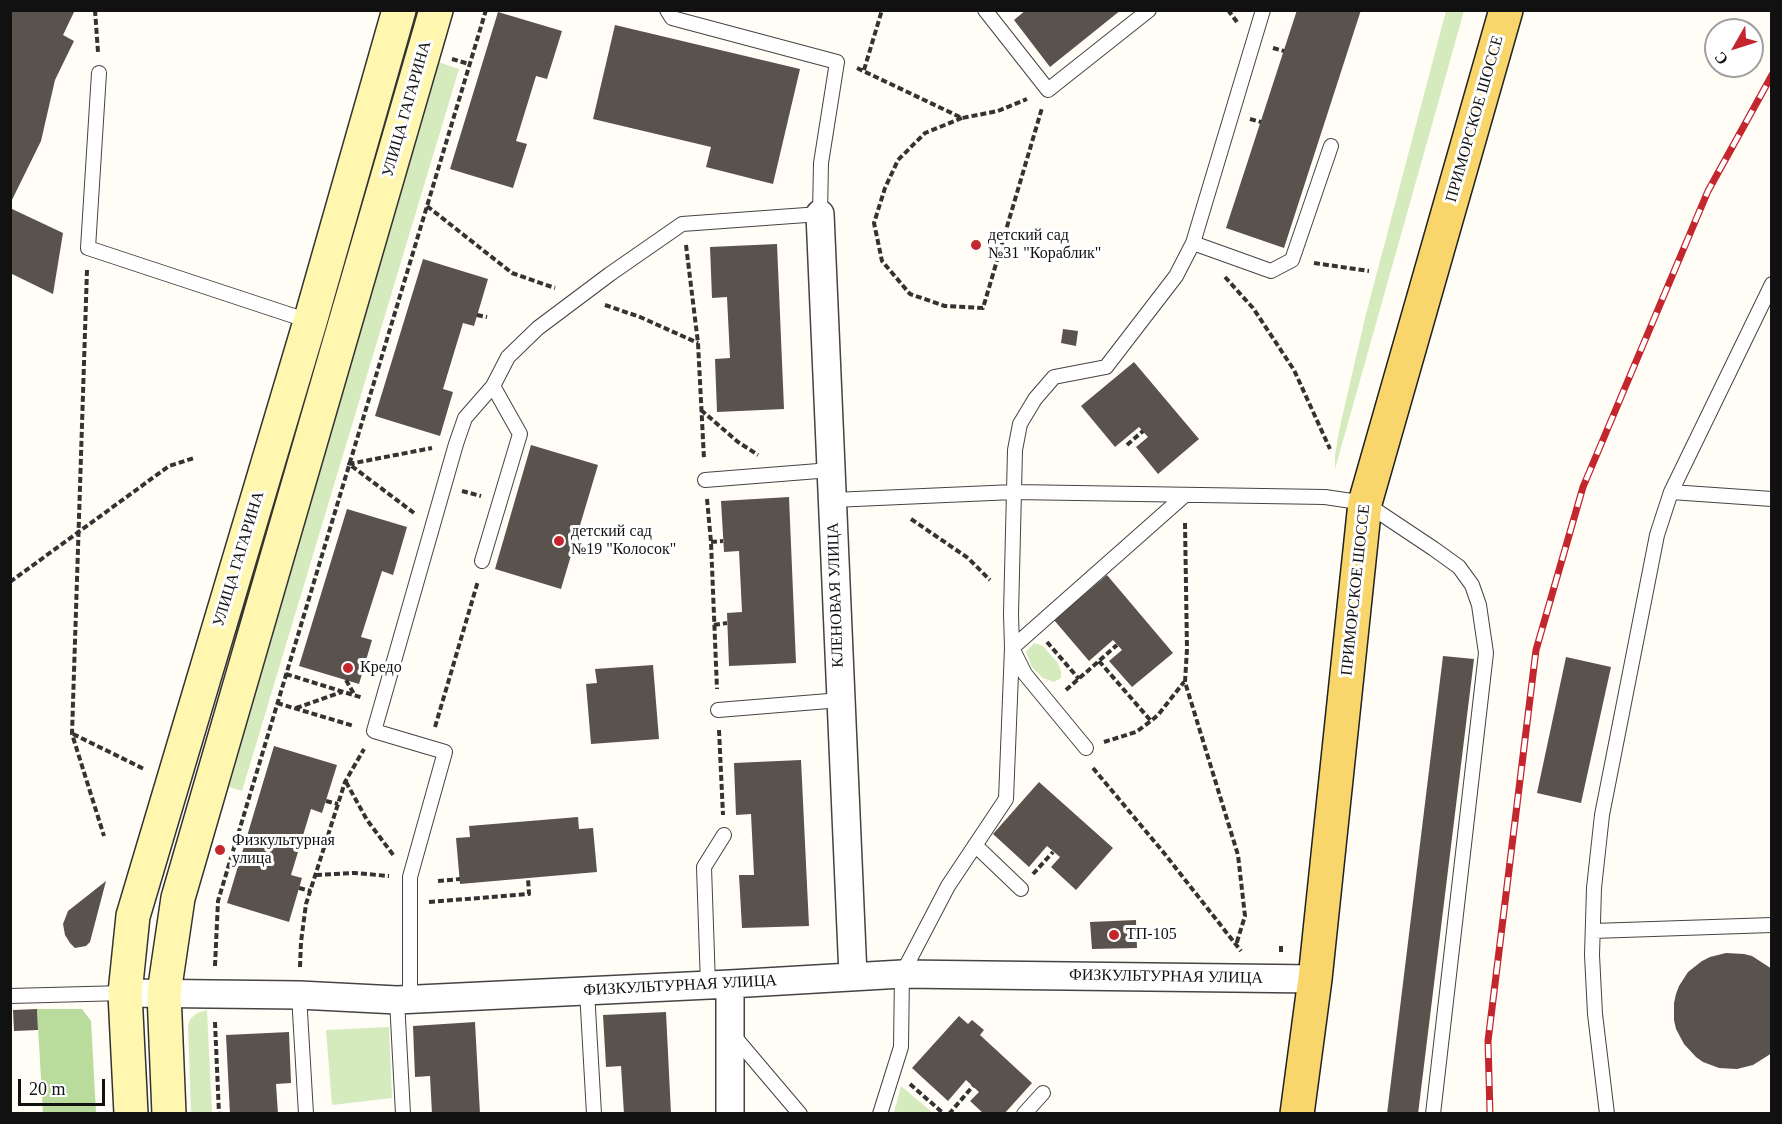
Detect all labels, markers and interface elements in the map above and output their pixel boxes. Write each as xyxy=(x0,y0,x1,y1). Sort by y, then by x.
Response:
north arrow xyxy=(1704,18,1764,78)
street label: ПРИМОРСКОЕ ШОССЕ xyxy=(1442,34,1508,204)
street label: УЛИЦА ГАГАРИНА xyxy=(378,39,436,179)
text: С xyxy=(1711,49,1731,68)
place label: детский сад №31 "Кораблик" xyxy=(988,226,1101,264)
marker: детский сад №31 "Кораблик" xyxy=(969,238,983,252)
street label: УЛИЦА ГАГАРИНА xyxy=(209,489,269,629)
street label: ПРИМОРСКОЕ ШОССЕ xyxy=(1337,503,1375,677)
place label: детский сад №19 "Колосок" xyxy=(571,522,676,560)
street label: КЛЕНОВАЯ УЛИЦА xyxy=(824,522,848,668)
marker: детский сад №19 "Колосок" xyxy=(552,534,566,548)
place label: Кредо xyxy=(360,658,402,678)
marker: Кредо xyxy=(341,661,355,675)
place label: Физкультурная улица xyxy=(232,831,335,869)
marker: Физкультурная улица xyxy=(213,843,227,857)
place label: ТП-105 xyxy=(1126,925,1177,945)
marker: ТП-105 xyxy=(1107,928,1121,942)
street label: ФИЗКУЛЬТУРНАЯ УЛИЦА xyxy=(1069,966,1263,988)
street label: ФИЗКУЛЬТУРНАЯ УЛИЦА xyxy=(583,971,777,1001)
scale bar xyxy=(21,1067,108,1105)
text: 20 m xyxy=(29,1079,66,1099)

